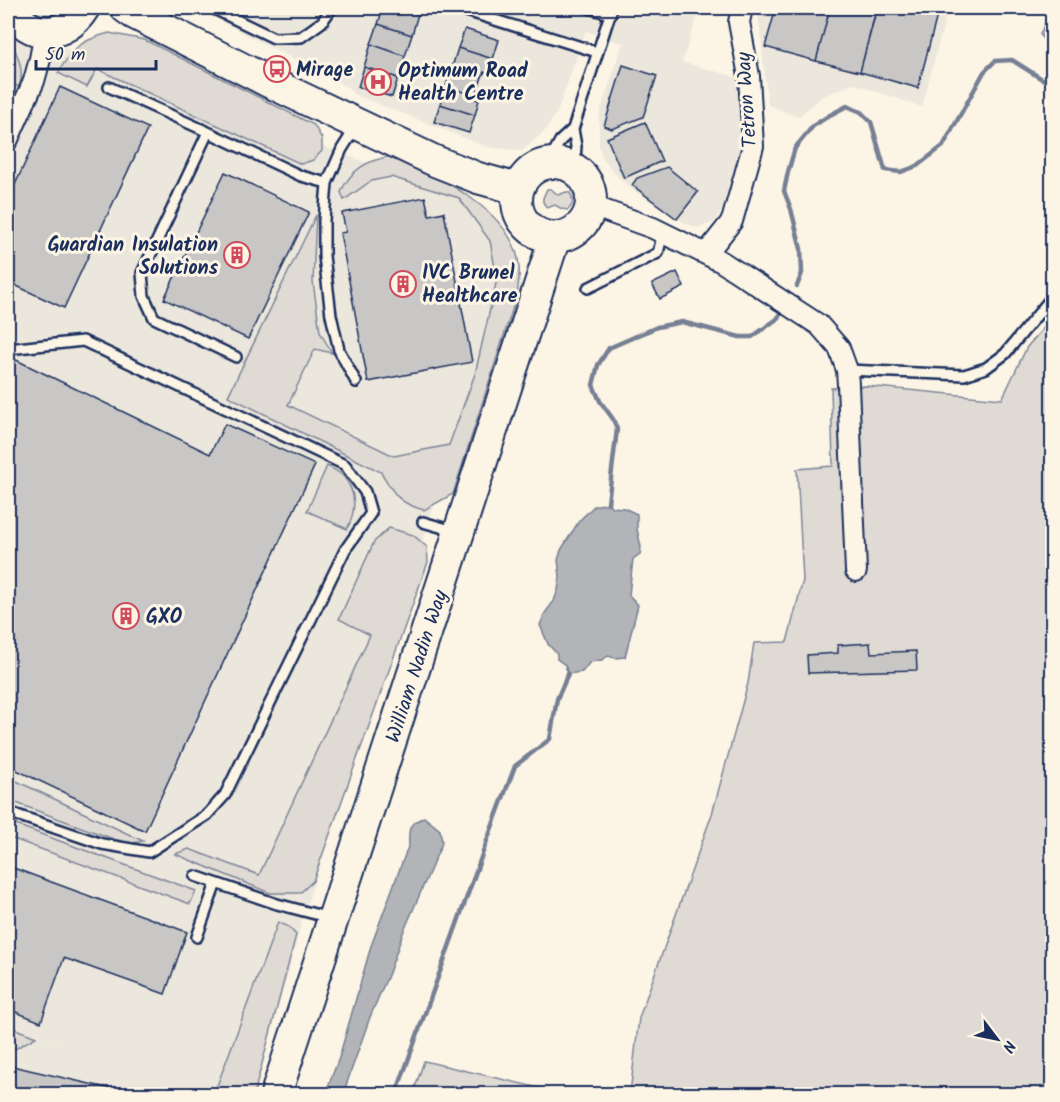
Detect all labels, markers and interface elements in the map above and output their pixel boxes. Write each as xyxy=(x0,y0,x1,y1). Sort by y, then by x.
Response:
scale bar xyxy=(36,33,156,71)
text: 50 m xyxy=(45,41,85,70)
street label: Tetron Way xyxy=(729,50,767,149)
bus stop icon: Mirage xyxy=(262,54,292,84)
place label: Mirage xyxy=(296,55,353,87)
place label: Optimum Road Health Centre xyxy=(398,56,529,111)
hospital icon: Optimum Road Health Centre xyxy=(363,67,393,97)
place label: Guardian Insulation Solutions xyxy=(48,230,219,285)
building icon: Guardian Insulation Solutions xyxy=(222,240,252,270)
place label: IVC Brunel Healthcare xyxy=(422,258,518,313)
building icon: IVC Brunel Healthcare xyxy=(388,269,418,299)
street label: William Nadin Way xyxy=(378,585,458,747)
building icon: GXO xyxy=(111,601,141,631)
place label: GXO xyxy=(146,602,183,634)
north arrow xyxy=(967,1009,1027,1069)
text: N xyxy=(995,1035,1022,1057)

